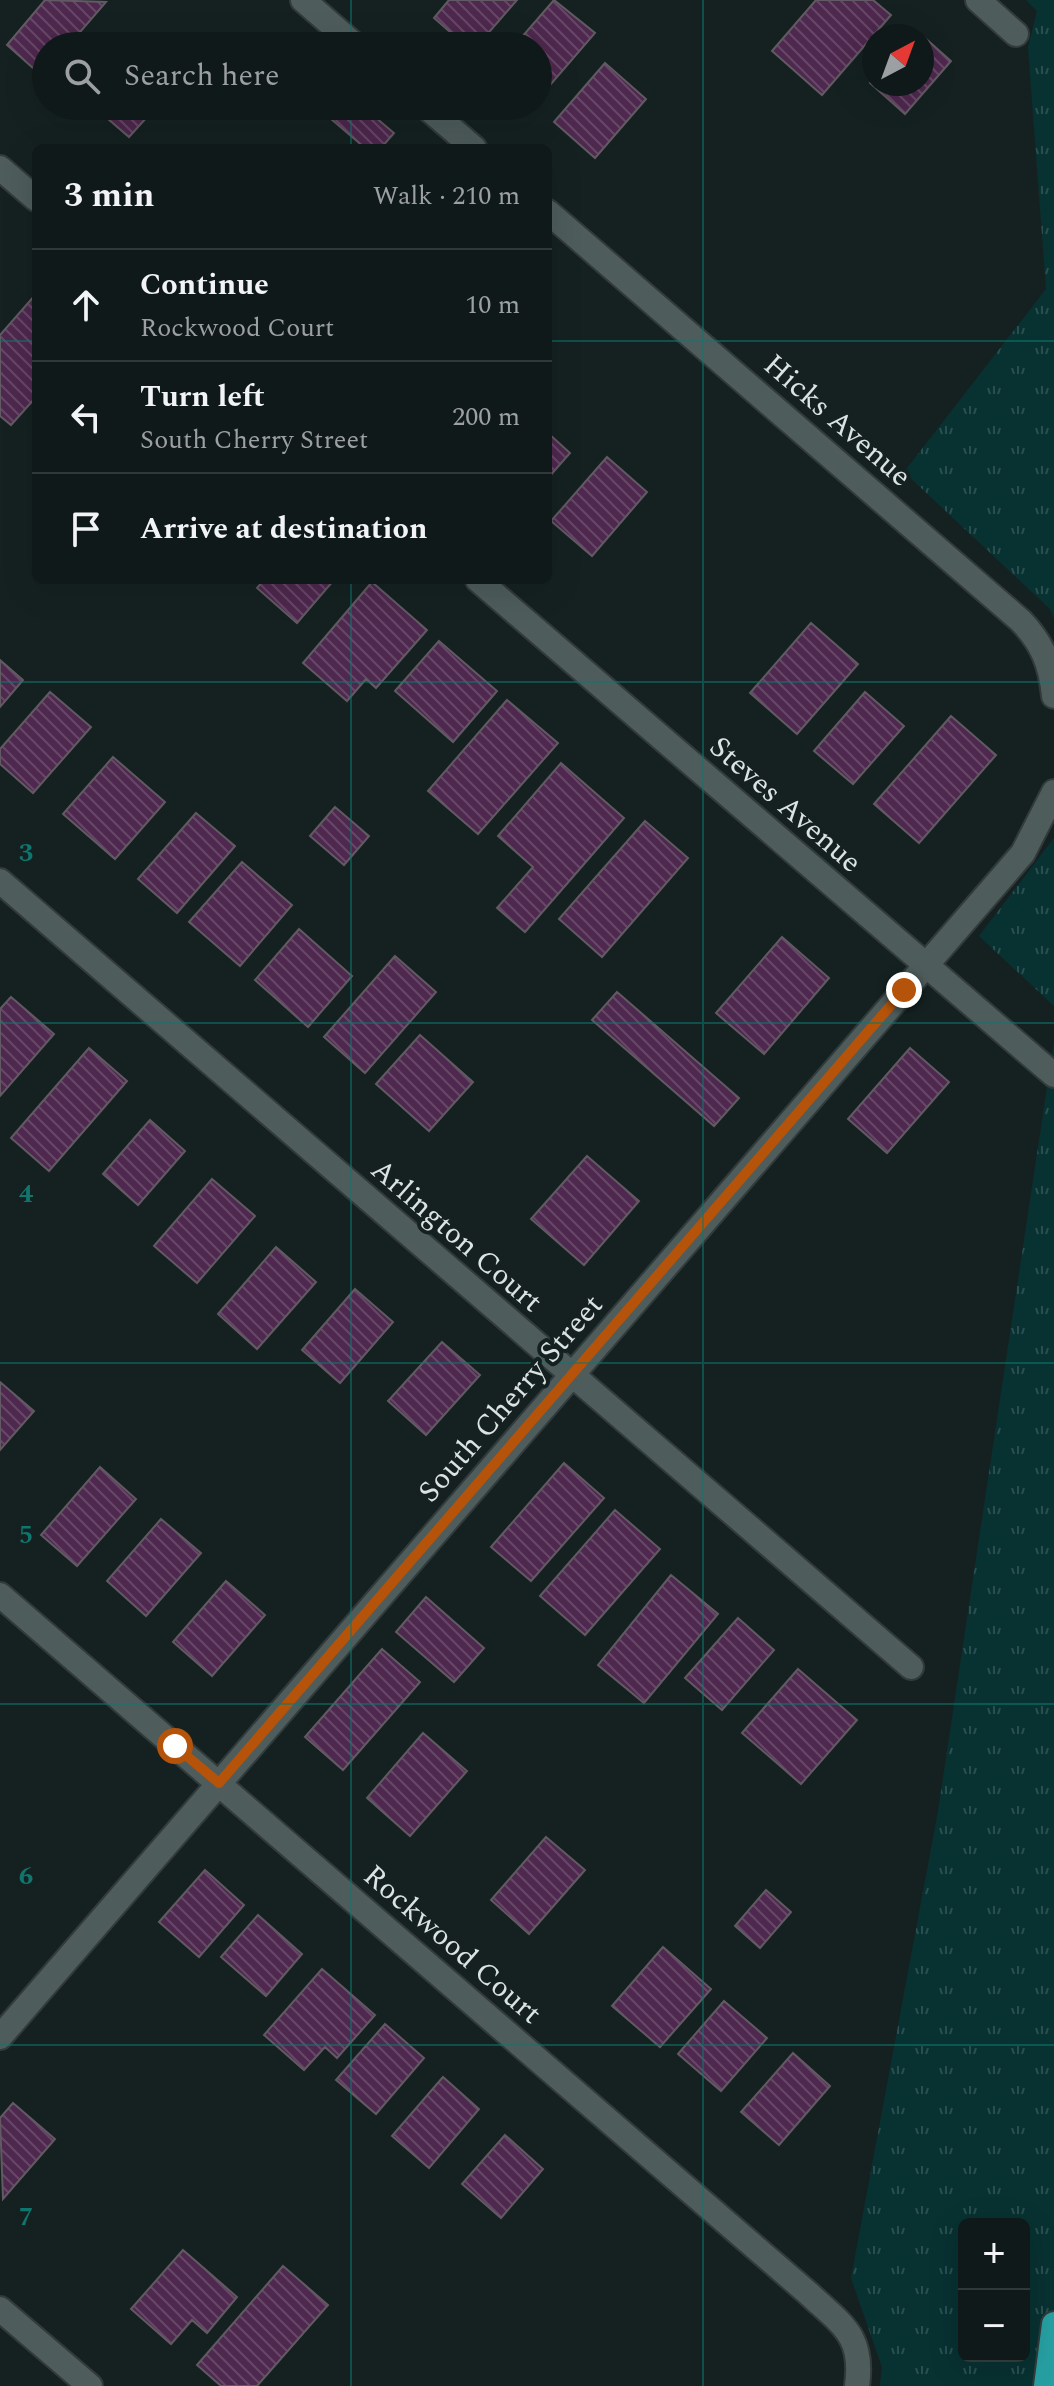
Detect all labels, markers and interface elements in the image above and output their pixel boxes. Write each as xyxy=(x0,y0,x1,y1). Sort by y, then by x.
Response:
north arrow xyxy=(862,24,934,96)
search box xyxy=(32,32,552,120)
text: Search here xyxy=(124,53,280,99)
icon: search xyxy=(60,54,104,98)
text: 3 min xyxy=(64,170,154,222)
text: Walk · 210 m xyxy=(373,176,520,216)
text: Continue xyxy=(140,262,269,308)
icon: ahead xyxy=(64,283,108,327)
text: 10 m xyxy=(465,285,520,325)
text: Rockwood Court xyxy=(140,308,334,348)
street label: Hicks Avenue xyxy=(753,343,922,498)
text: Turn left xyxy=(140,374,265,420)
icon: left xyxy=(64,395,108,439)
text: 200 m xyxy=(452,397,520,437)
text: South Cherry Street xyxy=(140,420,368,460)
text: Arrive at destination xyxy=(140,506,427,552)
icon: arrive xyxy=(64,507,108,551)
street label: Steves Avenue xyxy=(699,725,872,884)
text: 3 xyxy=(19,833,33,873)
route end xyxy=(886,972,922,1008)
street label: Arlington Court xyxy=(360,1148,553,1324)
text: 4 xyxy=(19,1174,34,1214)
street label: South Cherry Street xyxy=(407,1284,614,1513)
text: 5 xyxy=(19,1515,33,1555)
route start xyxy=(157,1728,193,1764)
street label: Rockwood Court xyxy=(353,1854,552,2036)
text: 6 xyxy=(19,1856,33,1896)
text: 7 xyxy=(19,2197,33,2237)
map controls xyxy=(958,2218,1030,2362)
button: + xyxy=(958,2218,1030,2290)
button: − xyxy=(958,2290,1030,2362)

